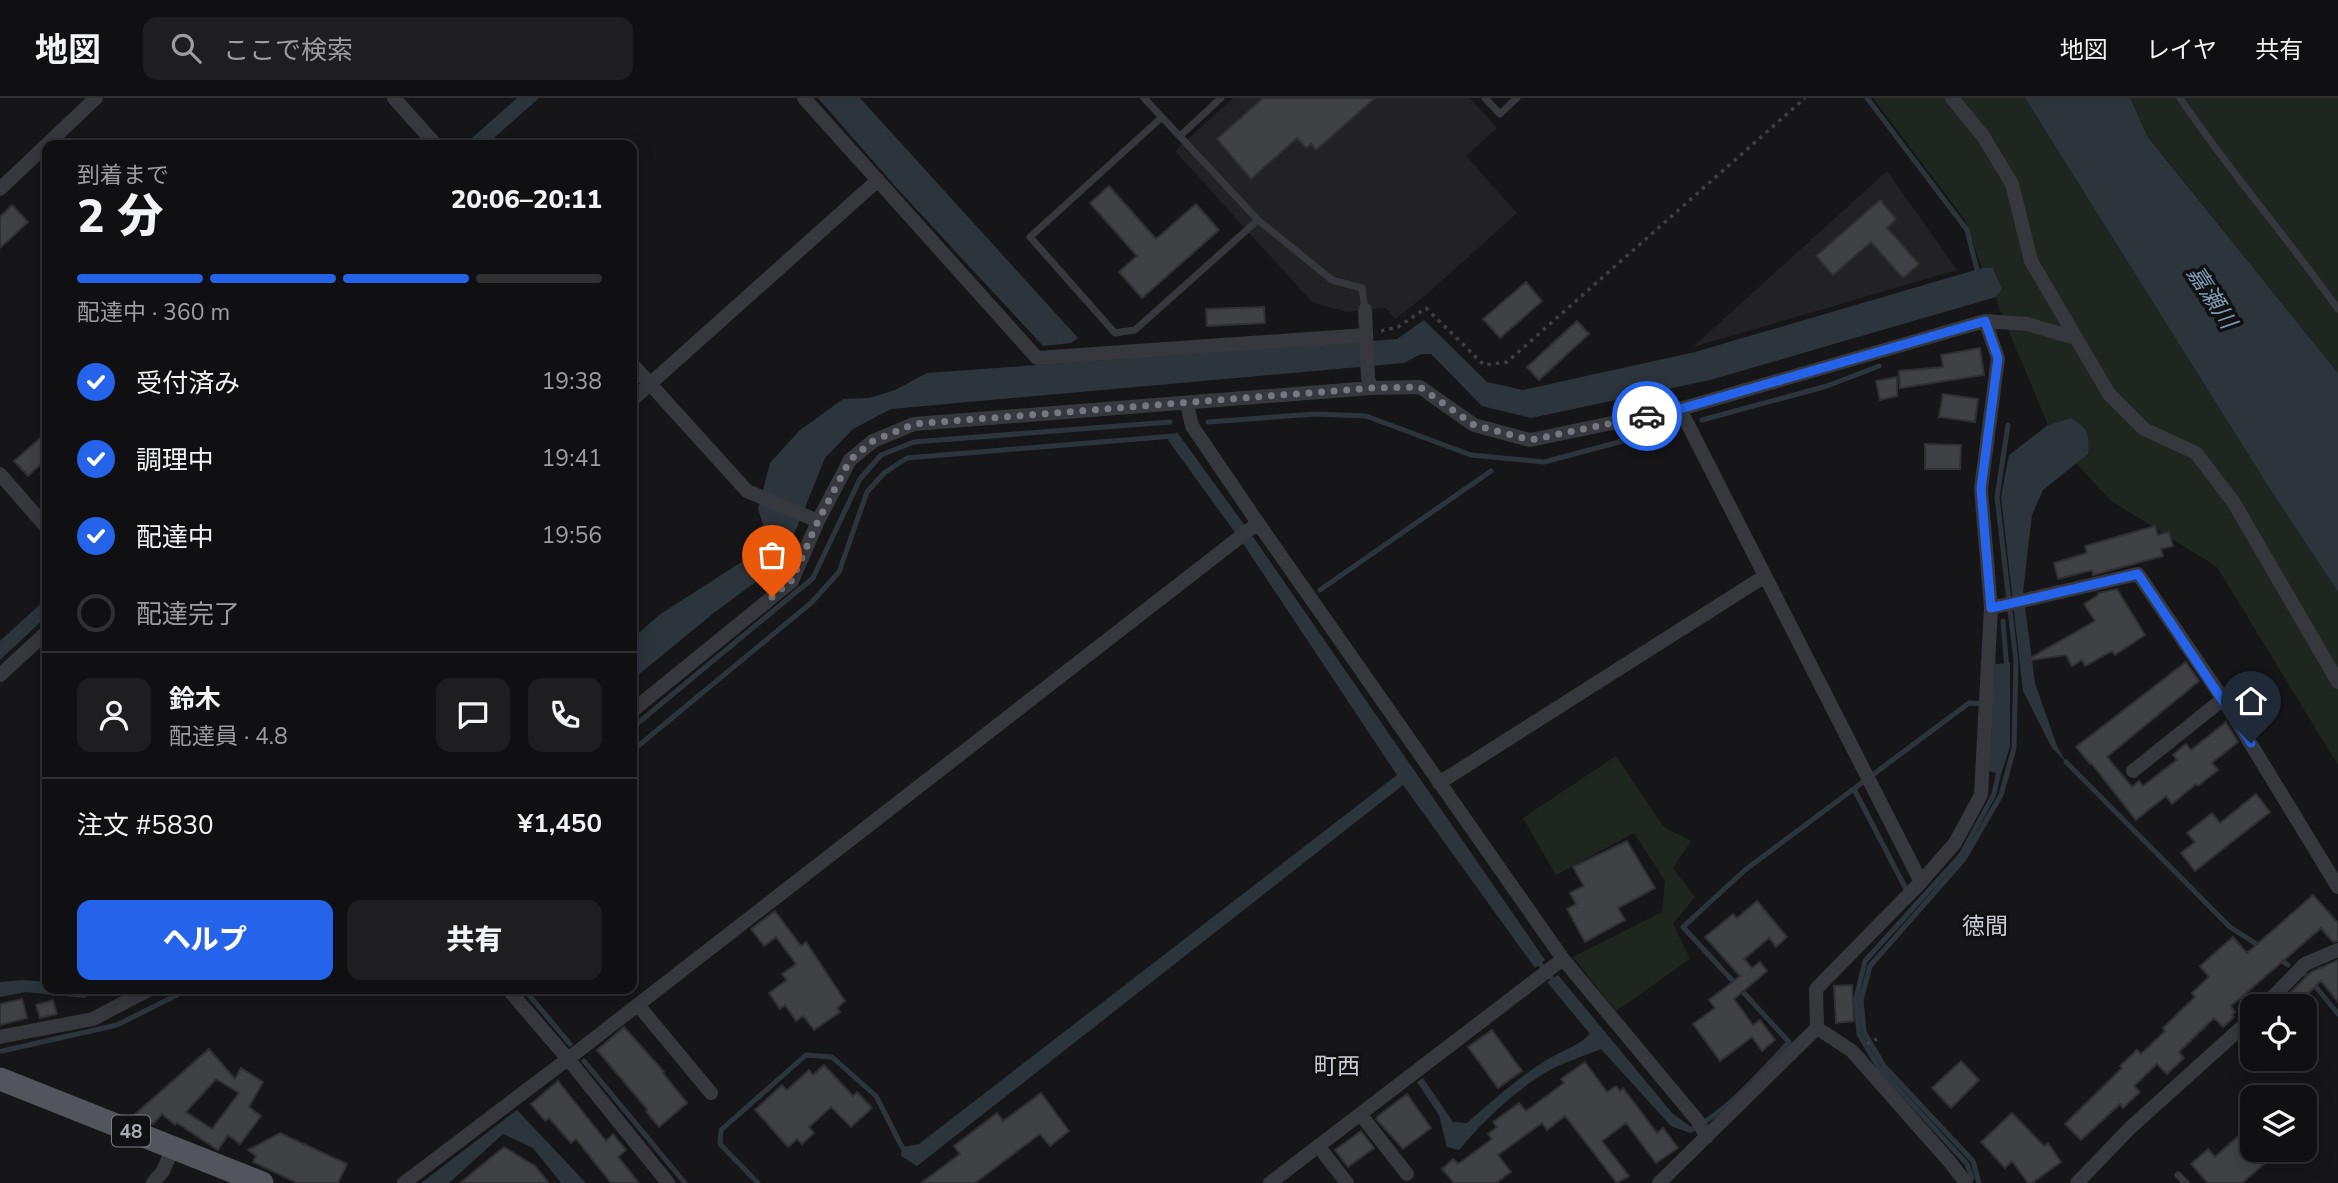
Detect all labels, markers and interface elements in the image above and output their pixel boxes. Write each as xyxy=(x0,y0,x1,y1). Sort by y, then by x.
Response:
search box xyxy=(143,17,633,80)
text: 地図 xyxy=(35,28,101,73)
icon: search xyxy=(167,29,205,67)
text: ここで検索 xyxy=(223,33,353,68)
text: 地図 xyxy=(2060,34,2108,66)
text: レイヤ xyxy=(2146,34,2217,66)
text: 共有 xyxy=(2255,34,2303,66)
text: 到着まで xyxy=(77,160,169,191)
text: 20:06–20:11 xyxy=(451,182,602,217)
text: 2 分 xyxy=(77,185,163,248)
water label: 嘉瀬川 xyxy=(2180,260,2245,337)
text: 配達中 · 360 m xyxy=(77,297,230,328)
icon: check xyxy=(77,363,115,401)
text: 受付済み xyxy=(136,366,240,401)
text: 19:38 xyxy=(542,366,602,397)
courier xyxy=(1612,381,1682,451)
icon: car xyxy=(1628,397,1666,435)
icon: check xyxy=(77,440,115,478)
text: 調理中 xyxy=(136,443,214,478)
text: 19:41 xyxy=(542,443,602,474)
icon: check xyxy=(77,517,115,555)
text: 配達中 xyxy=(136,520,214,555)
text: 19:56 xyxy=(542,520,602,551)
pin xyxy=(742,525,802,597)
icon: bag xyxy=(753,536,791,574)
text: 配達完了 xyxy=(136,597,240,632)
pin xyxy=(2221,671,2281,743)
button: person xyxy=(77,678,151,752)
button: chat xyxy=(436,678,510,752)
button: phone xyxy=(528,678,602,752)
text: 鈴木 xyxy=(169,682,221,717)
icon: home xyxy=(2232,682,2270,720)
text: 配達員 · 4.8 xyxy=(169,721,288,752)
text: ¥1,450 xyxy=(518,806,602,841)
text: 注文 #5830 xyxy=(77,808,214,843)
button: ヘルプ xyxy=(77,900,333,980)
button: 共有 xyxy=(347,900,602,980)
district label: 徳間 xyxy=(1962,911,2008,942)
map controls xyxy=(2240,994,2317,1162)
button: locate xyxy=(2240,994,2317,1071)
district label: 町西 xyxy=(1314,1051,1360,1082)
button: layers xyxy=(2240,1085,2317,1162)
road number: 48 xyxy=(112,1116,150,1147)

